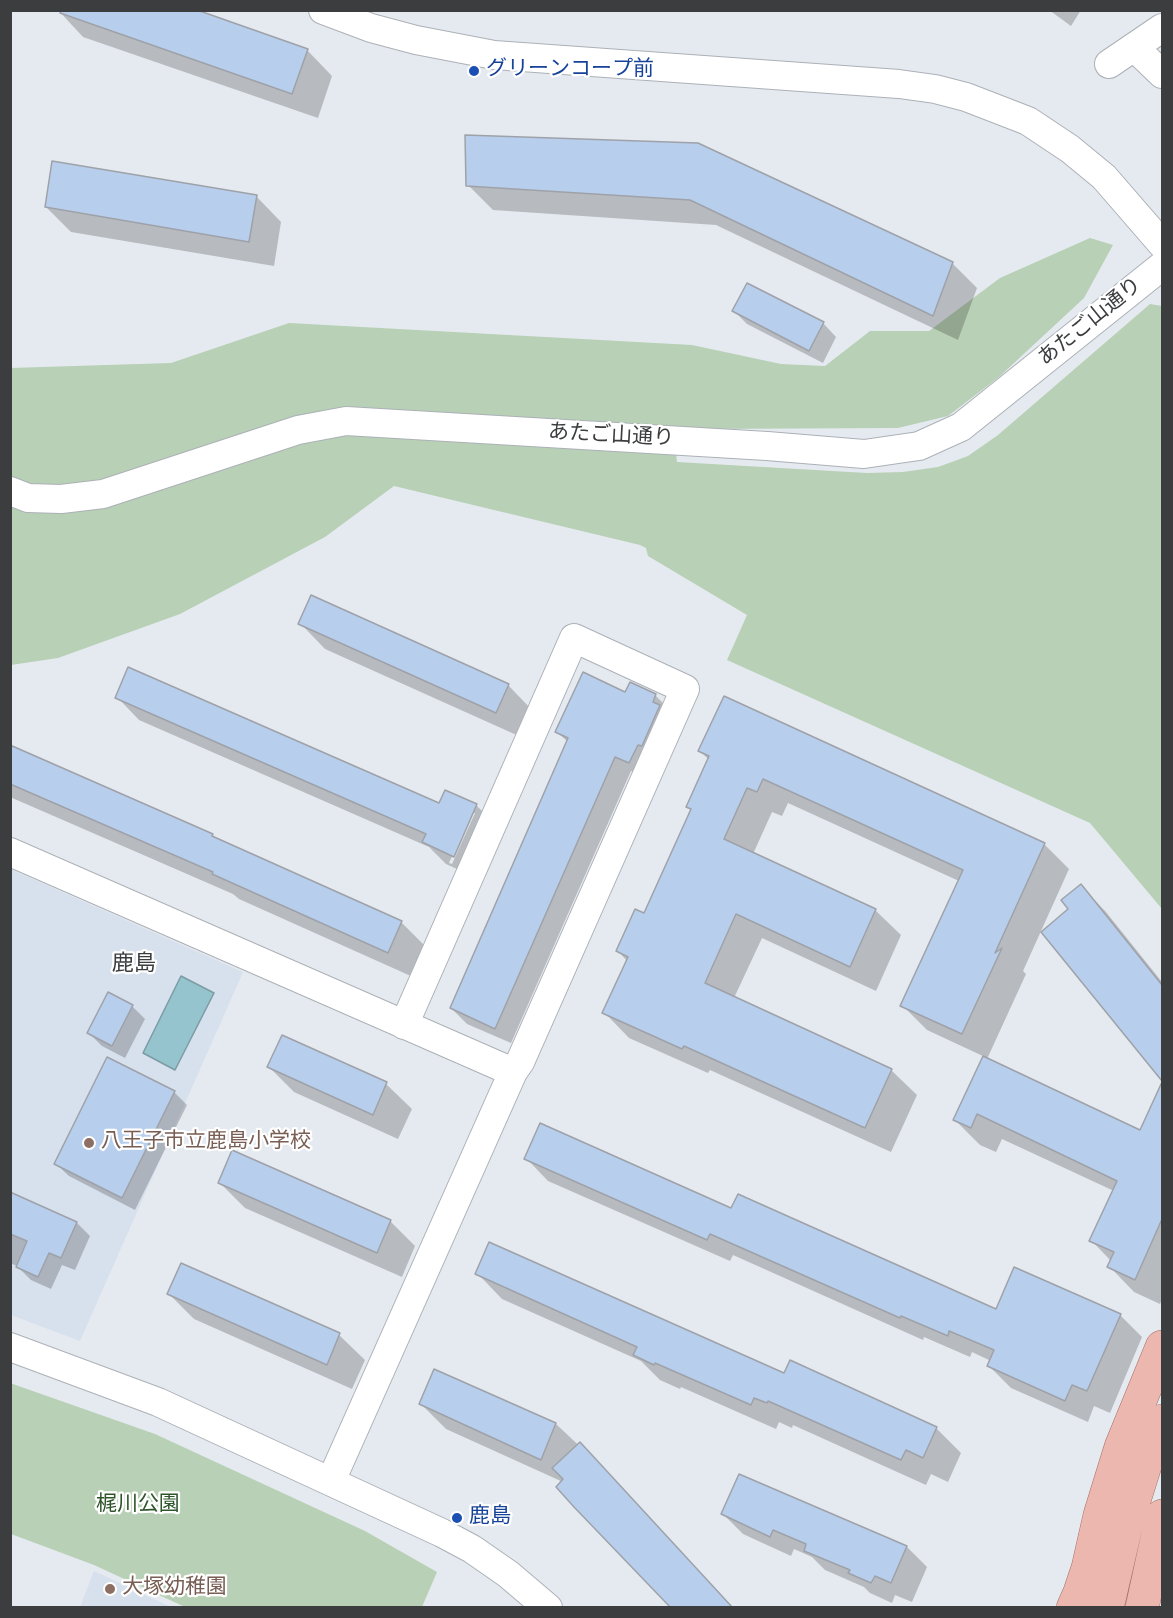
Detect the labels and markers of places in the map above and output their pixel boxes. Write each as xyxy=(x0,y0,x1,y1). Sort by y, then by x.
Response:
place label: グリーンコープ前 xyxy=(486,58,654,84)
marker: グリーンコープ前 xyxy=(467,64,481,78)
place label: 八王子市立鹿島小学校 xyxy=(101,1130,311,1156)
marker: 八王子市立鹿島小学校 xyxy=(82,1136,96,1150)
place label: 鹿島 xyxy=(469,1505,511,1531)
marker: 鹿島 xyxy=(450,1511,464,1525)
place label: 大塚幼稚園 xyxy=(122,1576,227,1602)
marker: 大塚幼稚園 xyxy=(103,1582,117,1596)

